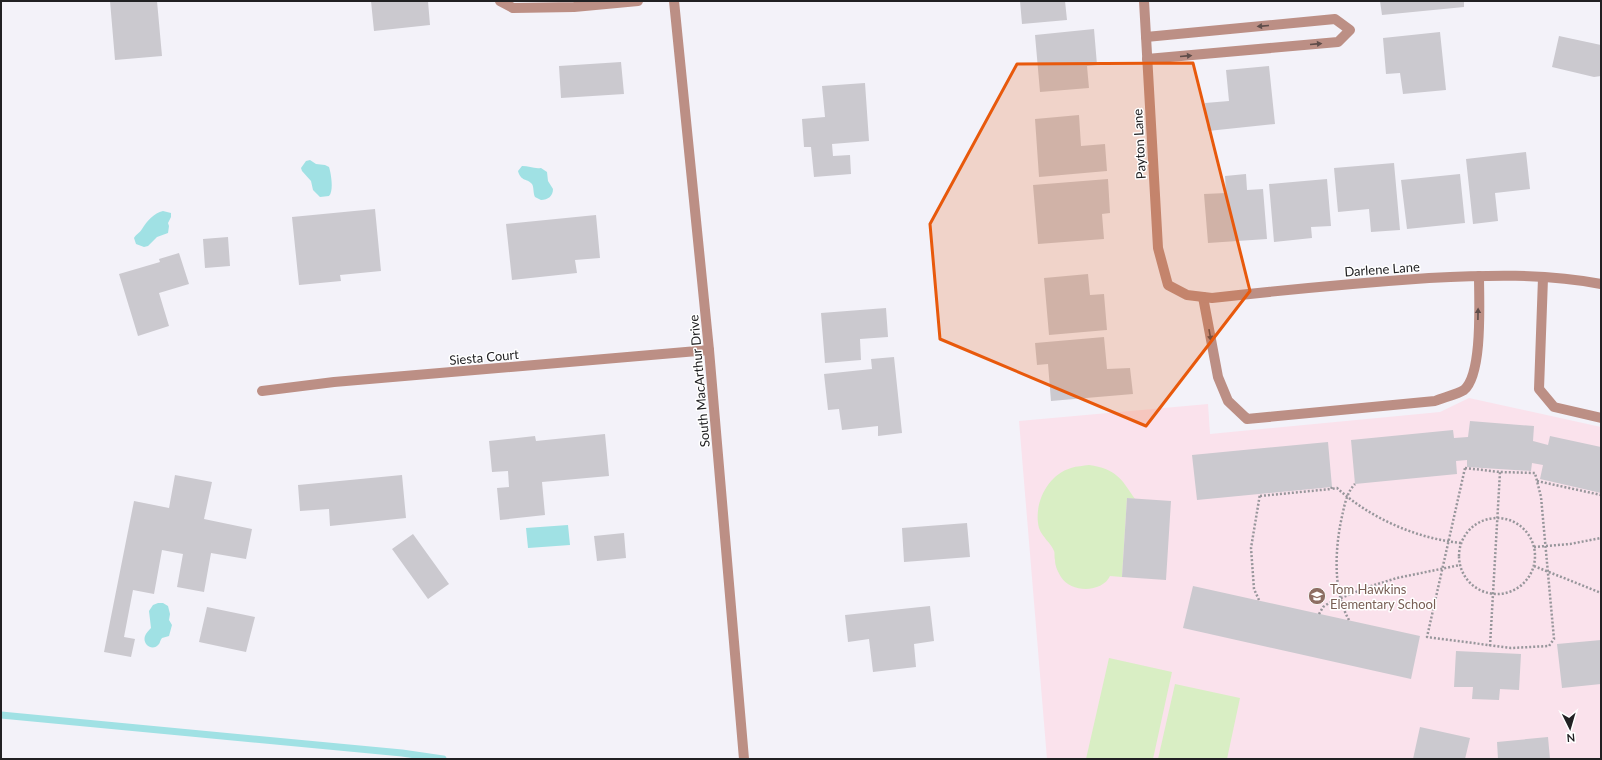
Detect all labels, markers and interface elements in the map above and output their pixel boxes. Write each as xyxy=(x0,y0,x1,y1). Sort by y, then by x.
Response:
one-way arrow xyxy=(1257,23,1269,30)
one-way arrow xyxy=(1310,40,1322,47)
one-way arrow xyxy=(1180,52,1192,59)
street label: Payton Lane xyxy=(1129,108,1149,180)
street label: Darlene Lane xyxy=(1344,258,1420,280)
one-way arrow xyxy=(1475,307,1481,320)
street label: South MacArthur Drive xyxy=(685,314,713,448)
one-way arrow xyxy=(1207,329,1213,341)
street label: Siesta Court xyxy=(449,346,520,368)
place label: Tom Hawkins Elementary School xyxy=(1330,581,1436,612)
school or university icon: Tom Hawkins Elementary School xyxy=(1307,586,1327,606)
north arrow xyxy=(1550,708,1590,748)
text: N xyxy=(1566,732,1576,745)

